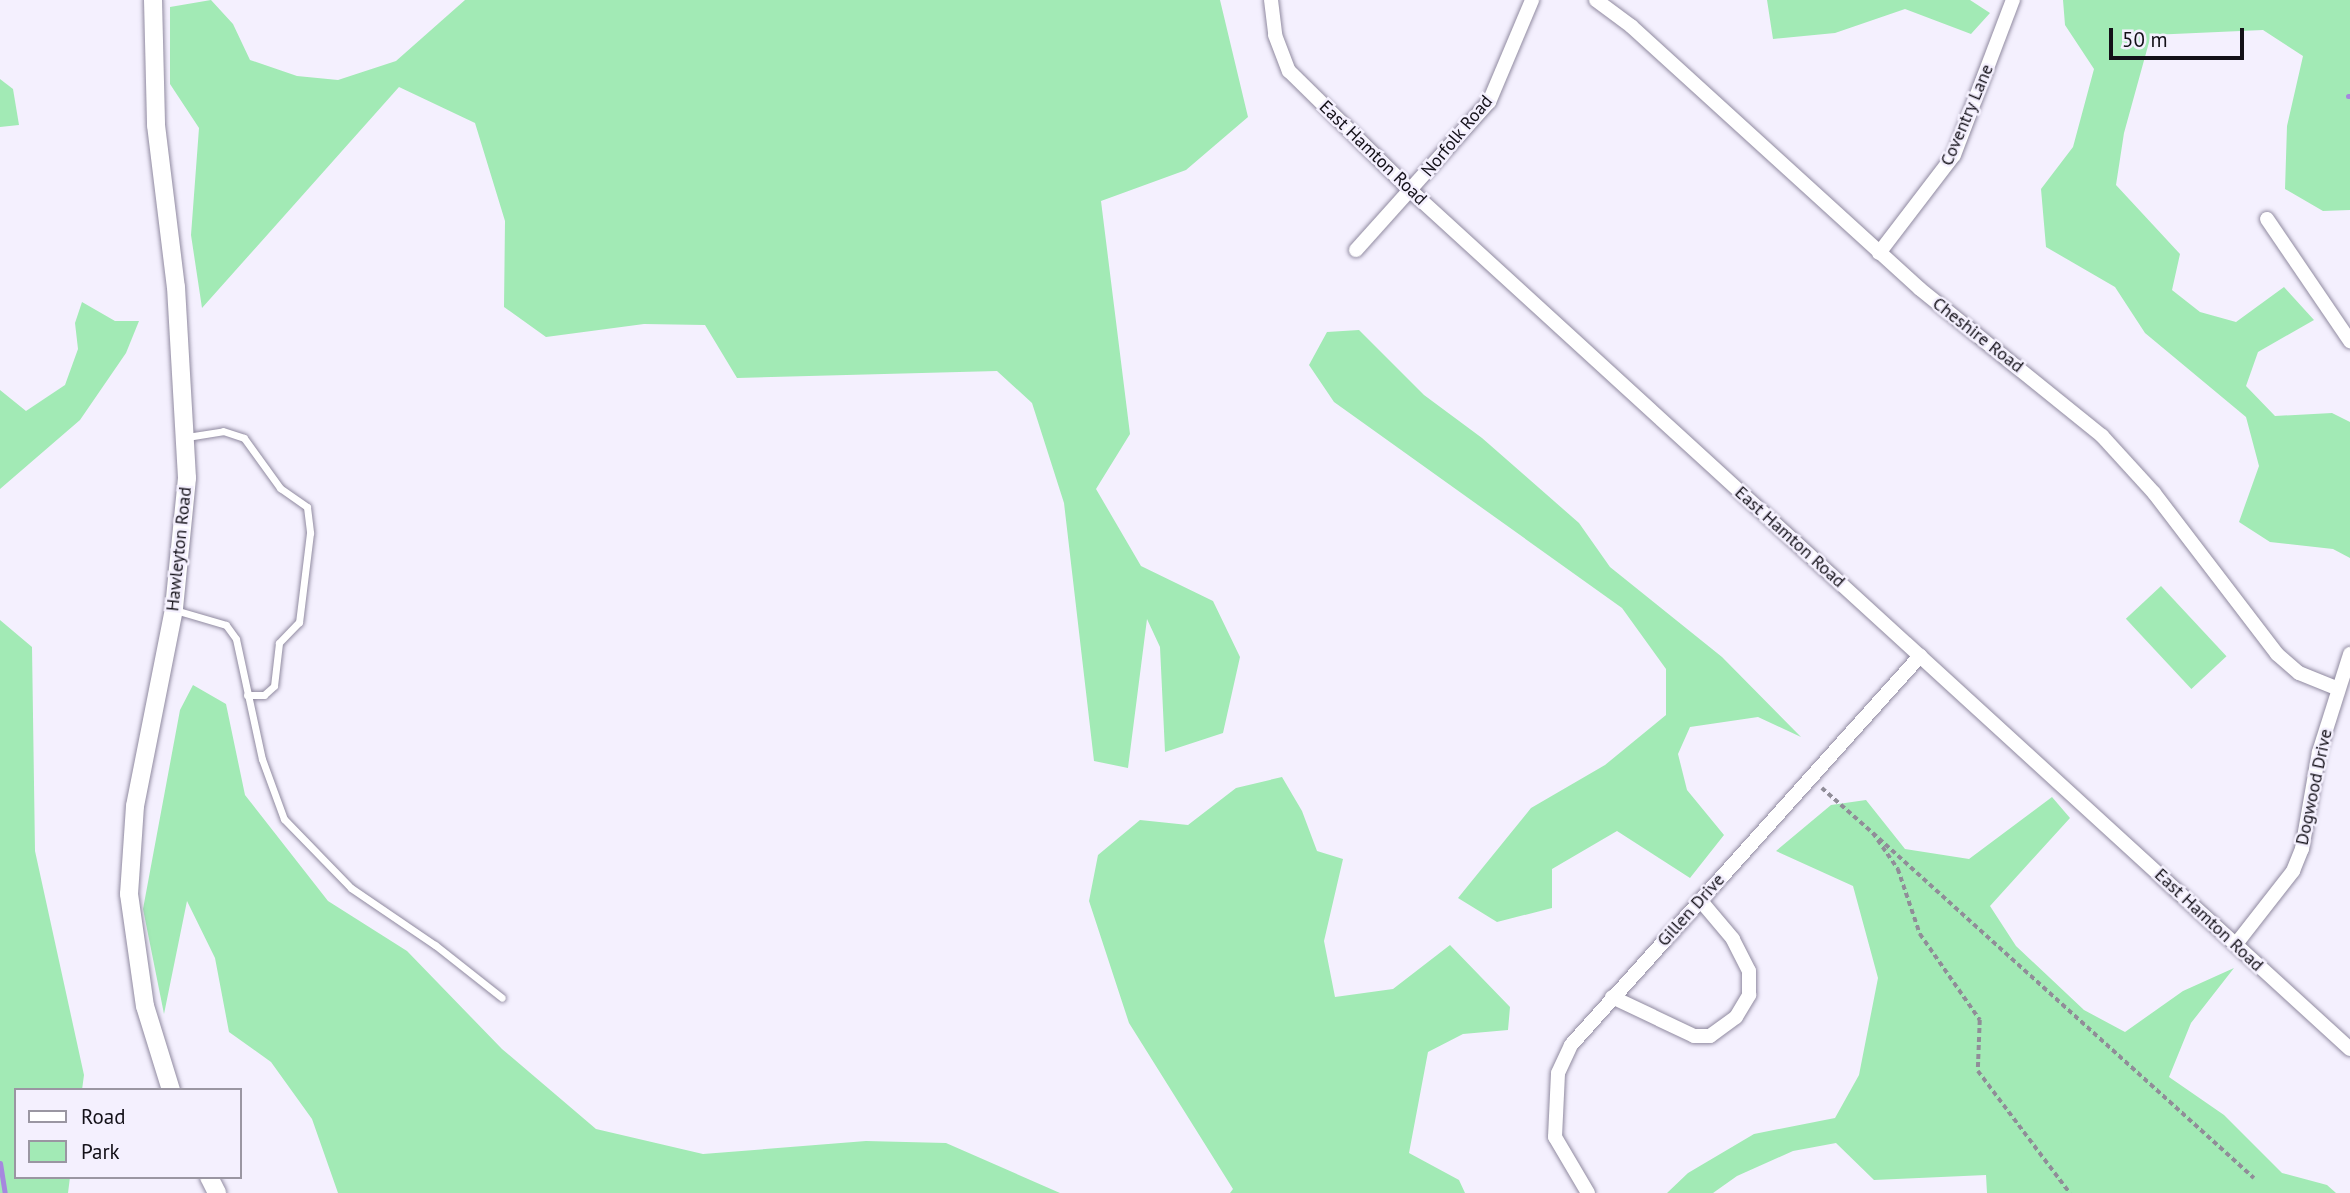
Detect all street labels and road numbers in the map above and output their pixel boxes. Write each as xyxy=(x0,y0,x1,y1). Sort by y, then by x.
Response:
street label: Coventry Lane xyxy=(1936,61,1998,169)
street label: Norfolk Road xyxy=(1417,91,1497,181)
street label: East Hamton Road xyxy=(1315,96,1431,210)
street label: Cheshire Road xyxy=(1928,293,2028,377)
street label: East Hamton Road xyxy=(1730,482,1850,592)
street label: Hawleyton Road xyxy=(162,486,196,612)
street label: Dogwood Drive xyxy=(2291,727,2337,847)
street label: East Hamton Road xyxy=(2150,864,2268,976)
street label: Gillen Drive xyxy=(1653,869,1729,951)

